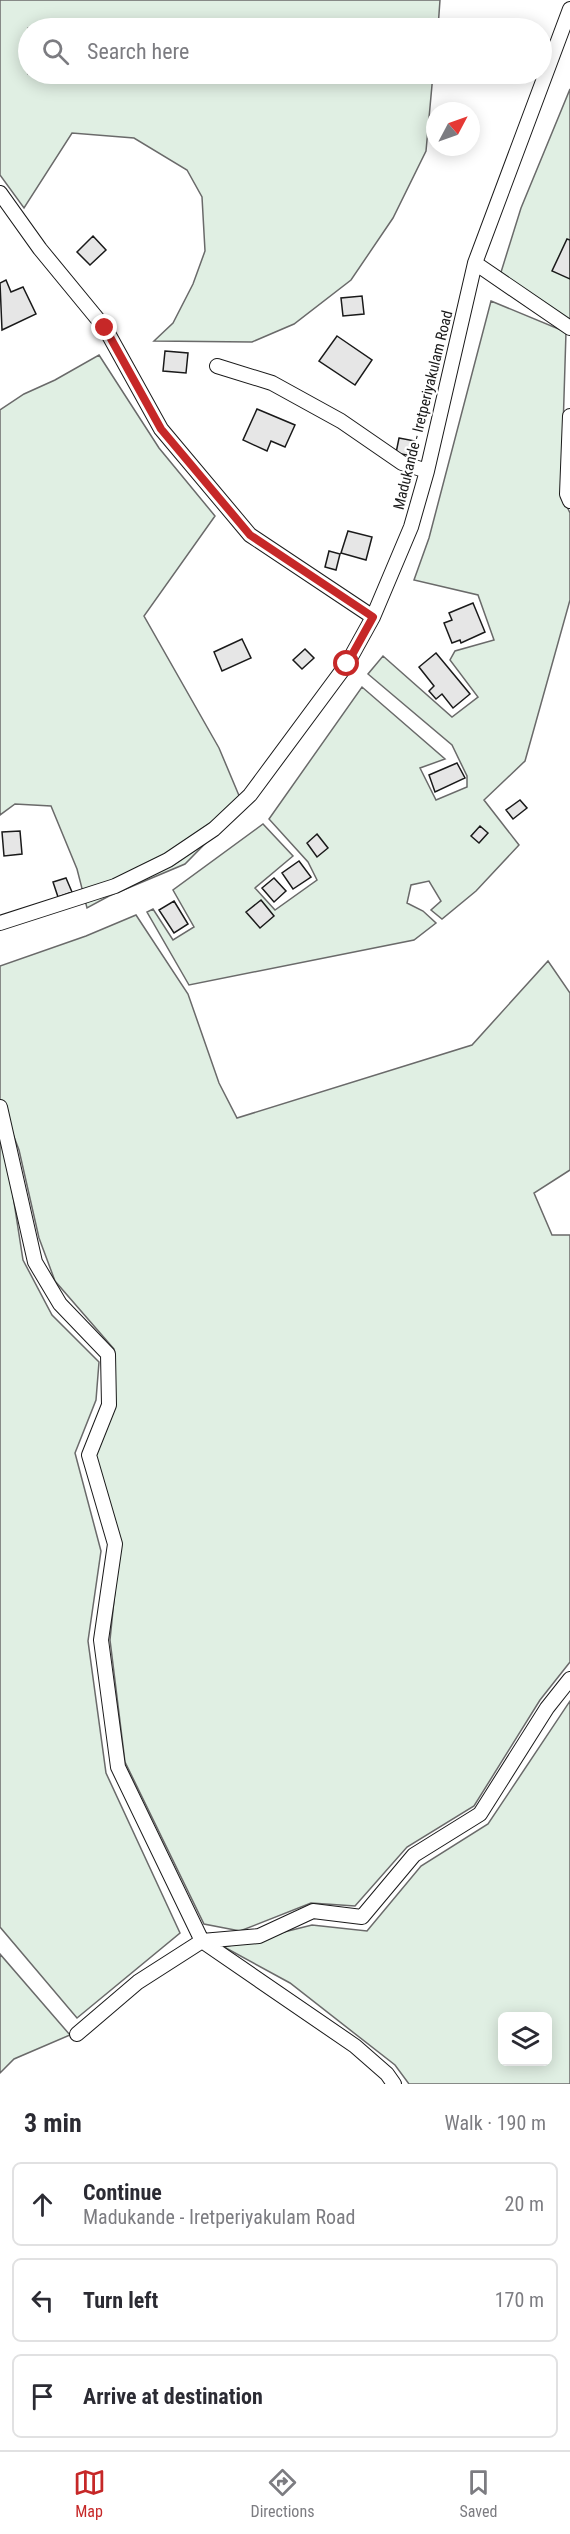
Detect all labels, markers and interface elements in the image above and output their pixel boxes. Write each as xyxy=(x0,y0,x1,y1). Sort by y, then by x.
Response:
search box xyxy=(18,18,552,84)
icon: search xyxy=(39,35,72,68)
text: Search here xyxy=(87,39,189,64)
north arrow xyxy=(426,102,480,156)
street label: Madukande - Iretperiyakulam Road xyxy=(390,309,456,511)
route end xyxy=(91,314,117,340)
route start xyxy=(333,650,359,676)
map controls xyxy=(498,2012,552,2066)
button: layers xyxy=(498,2012,552,2066)
text: 3 min xyxy=(24,2108,82,2138)
text: Walk · 190 m xyxy=(445,2111,546,2135)
text: Continue xyxy=(83,2180,162,2205)
icon: ahead xyxy=(26,2188,59,2221)
text: 20 m xyxy=(505,2192,544,2216)
text: Madukande - Iretperiyakulam Road xyxy=(83,2205,356,2229)
icon: left xyxy=(26,2284,59,2317)
text: Turn left xyxy=(83,2288,158,2313)
text: 170 m xyxy=(495,2288,544,2312)
icon: arrive xyxy=(26,2380,59,2413)
text: Arrive at destination xyxy=(83,2384,263,2409)
tab: Map xyxy=(73,2466,106,2521)
tab: Directions xyxy=(251,2466,314,2521)
tab: Saved xyxy=(459,2466,497,2521)

